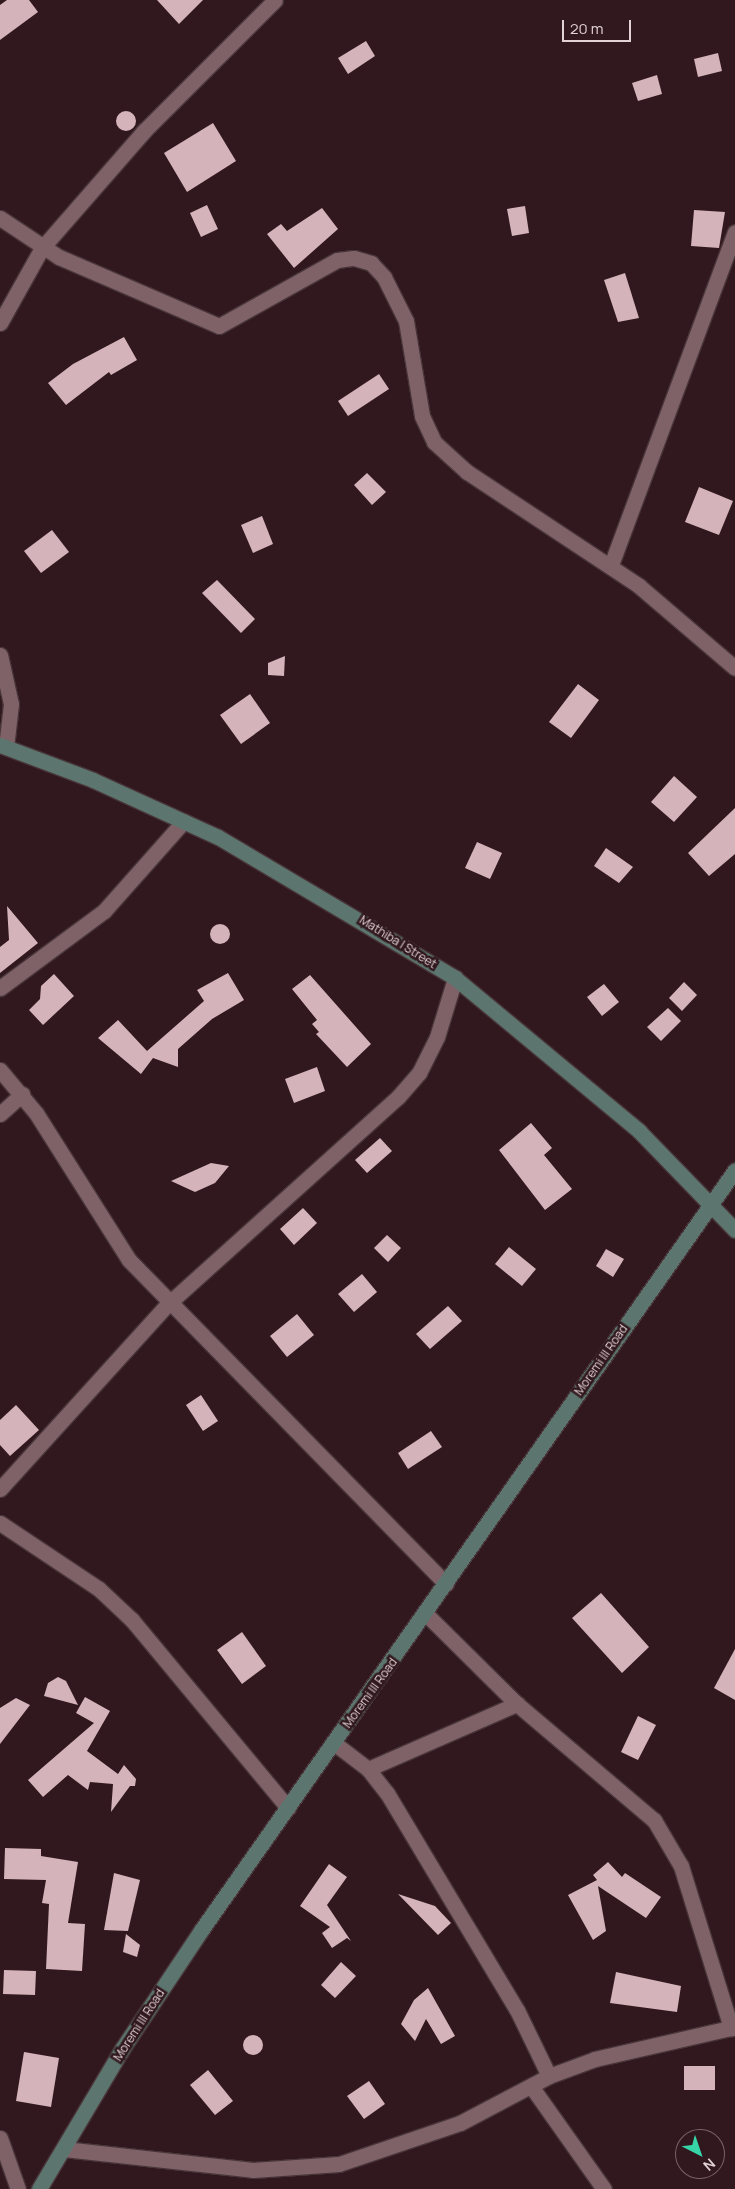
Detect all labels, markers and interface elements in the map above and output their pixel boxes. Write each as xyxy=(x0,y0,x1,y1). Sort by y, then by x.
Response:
scale bar xyxy=(565,10,634,42)
text: 20 m xyxy=(570,18,603,39)
street label: Mathiba I Street xyxy=(357,913,439,971)
street label: Moremi III Road xyxy=(571,1322,631,1398)
street label: Moremi III Road xyxy=(340,1655,400,1731)
street label: Moremi III Road xyxy=(110,1986,168,2064)
north arrow xyxy=(675,2129,725,2179)
text: N xyxy=(699,2154,720,2175)

